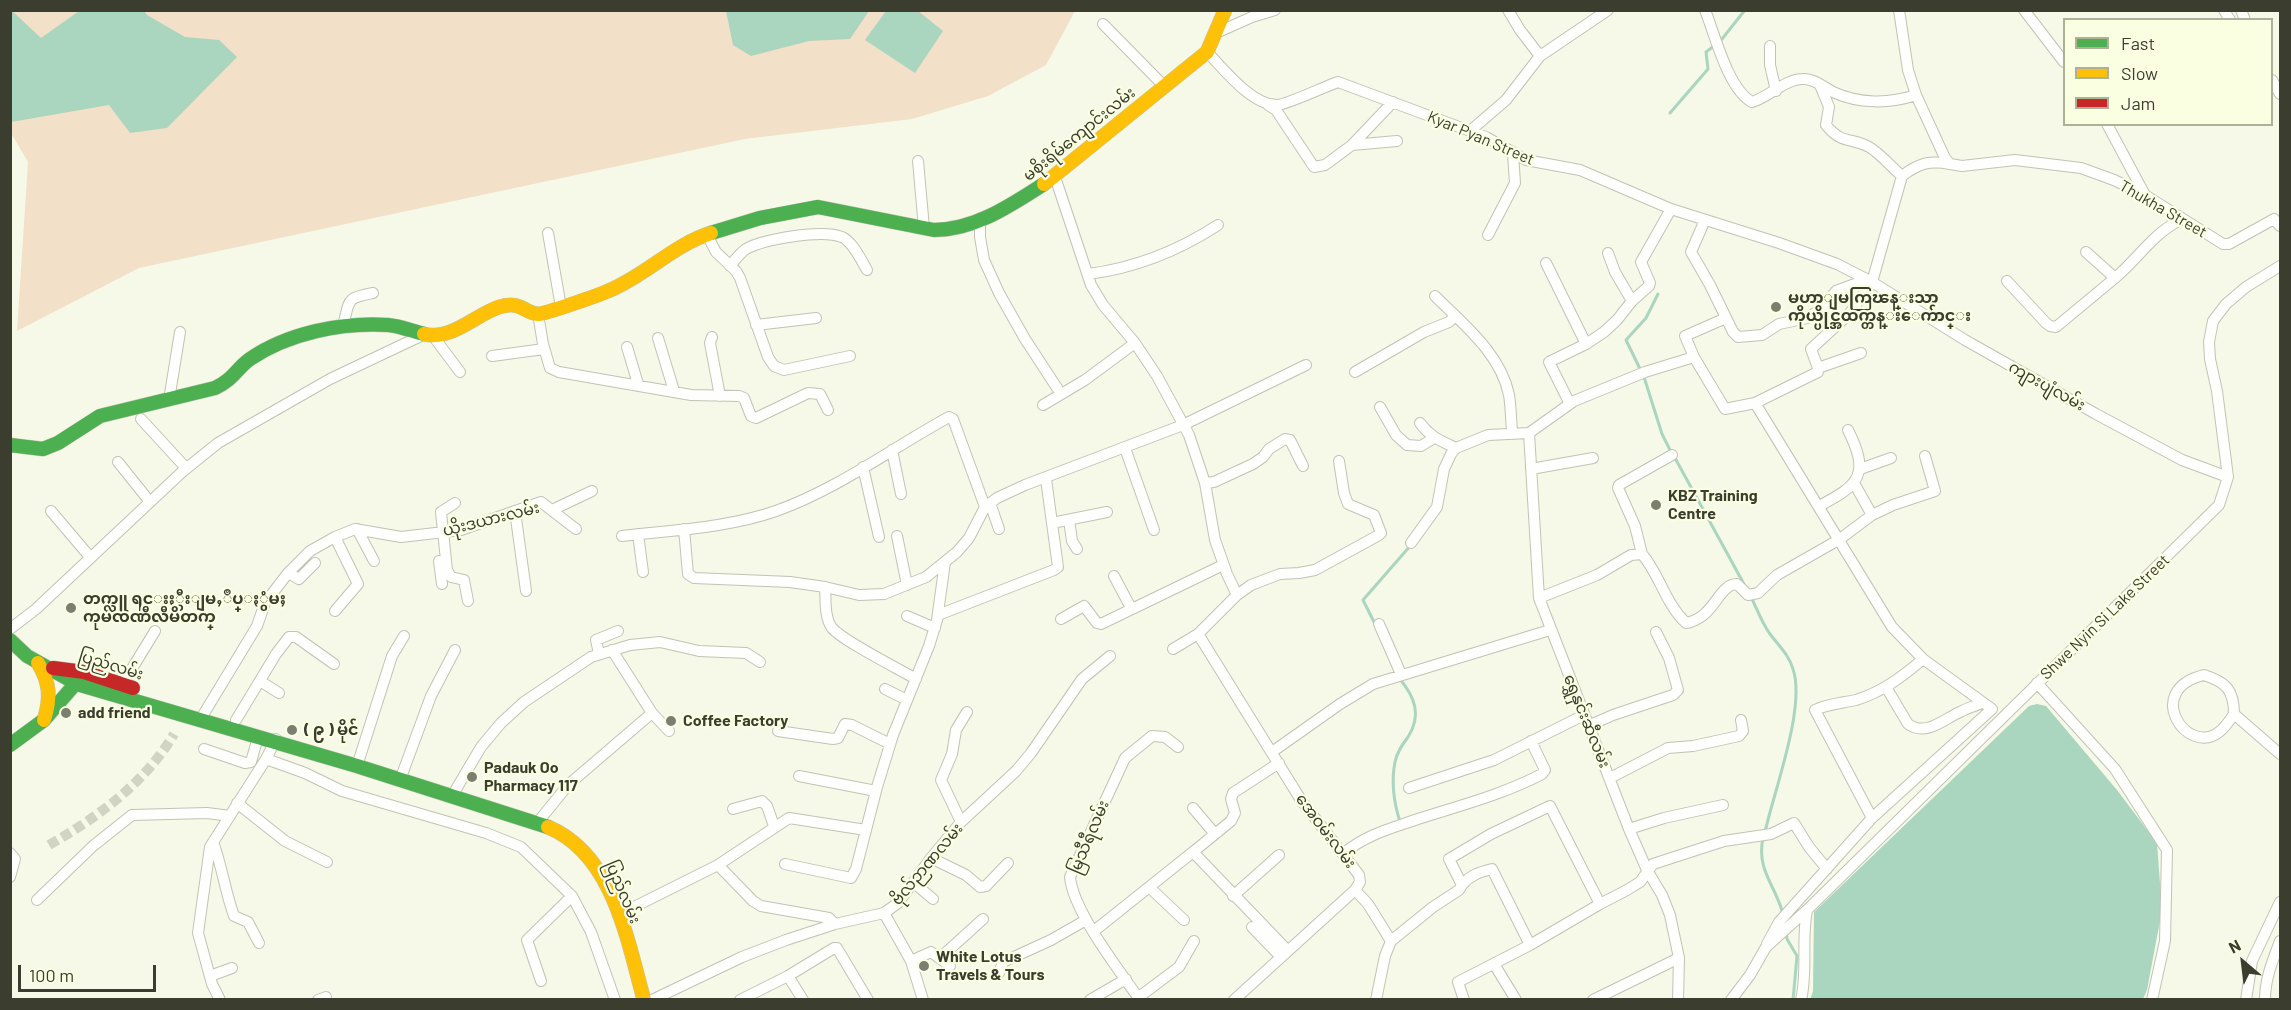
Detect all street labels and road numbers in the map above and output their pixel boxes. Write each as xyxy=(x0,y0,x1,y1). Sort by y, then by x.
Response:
street label: မစိုးရိမ်ကျောင်းလမ်း xyxy=(1019,83,1139,185)
street label: Kyar Pyan Street xyxy=(1425,107,1537,169)
street label: Thukha Street xyxy=(2116,176,2210,242)
street label: ကျားပျံလမ်း xyxy=(2006,357,2088,415)
street label: ယိုးဒယားလမ်း xyxy=(441,498,541,540)
street label: Shwe Nyin Si Lake Street xyxy=(2036,550,2174,684)
street label: ပြည်လမ်း xyxy=(76,646,146,684)
street label: ရွှေနှင်းဆီလမ်း xyxy=(1559,671,1615,771)
street label: အေဝမ်းလမ်း xyxy=(1292,790,1360,872)
street label: မြသီရီလမ်း xyxy=(1065,797,1113,877)
street label: ဗိုလ်ဉာဏလမ်း xyxy=(887,819,967,909)
street label: ပြည်လမ်း xyxy=(601,858,645,926)

